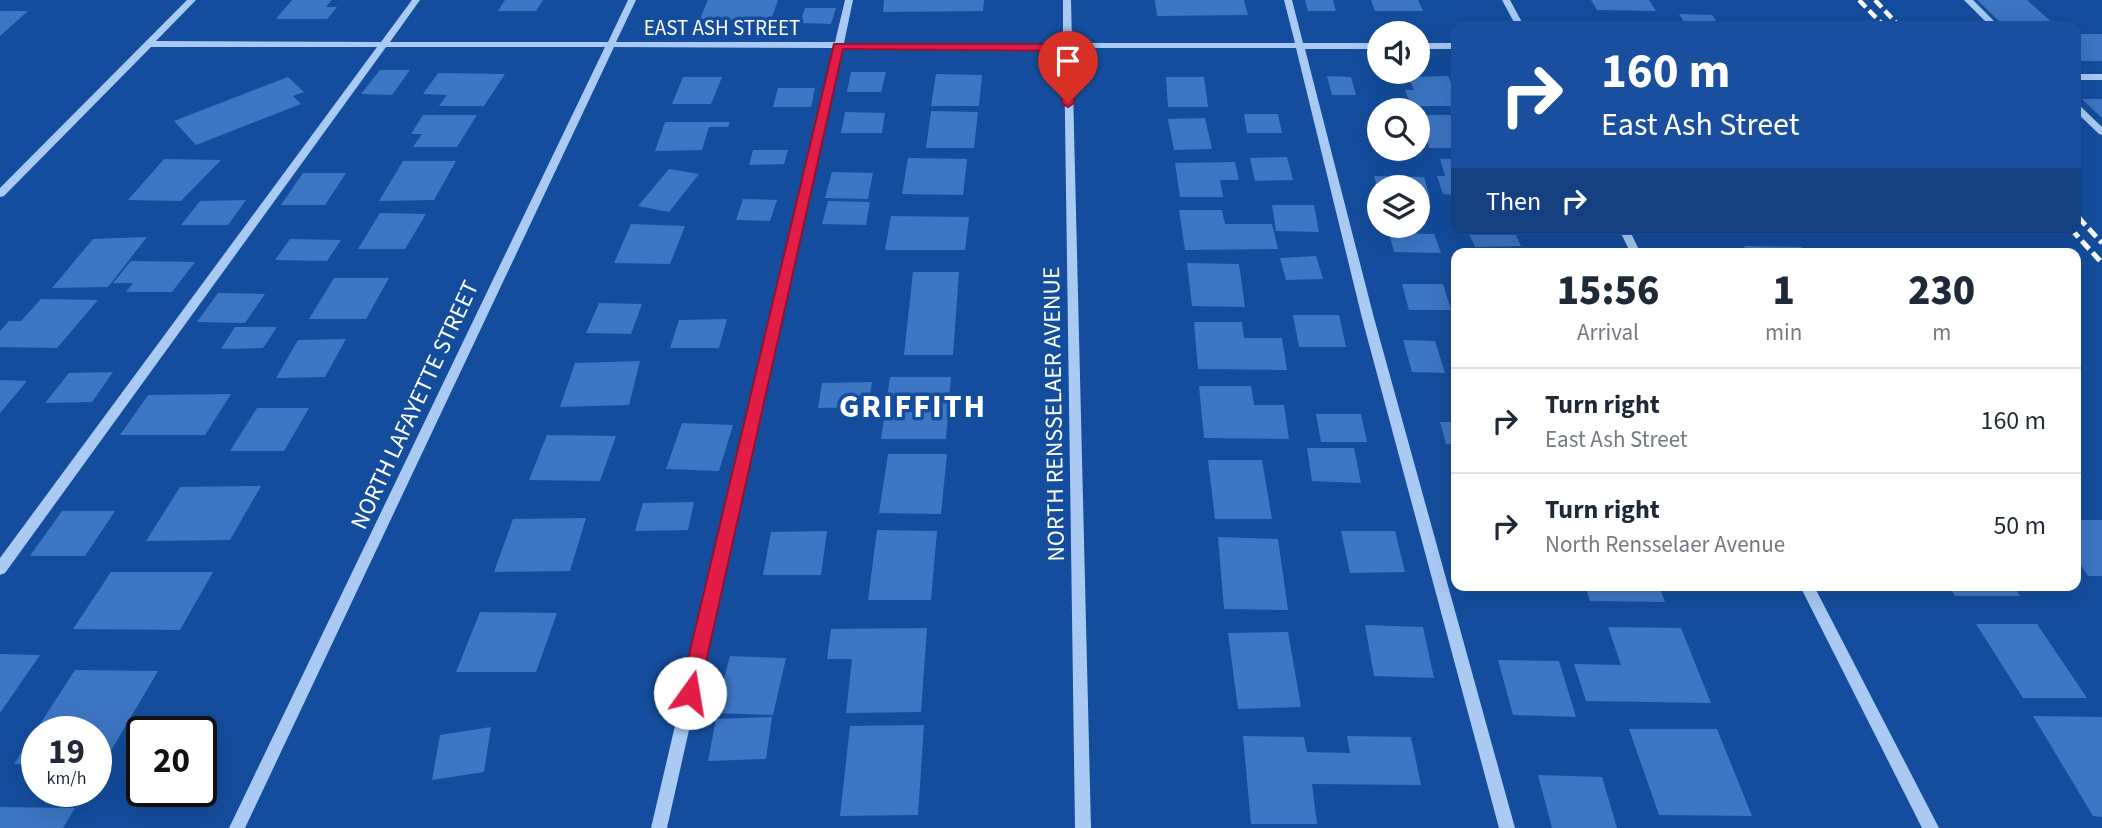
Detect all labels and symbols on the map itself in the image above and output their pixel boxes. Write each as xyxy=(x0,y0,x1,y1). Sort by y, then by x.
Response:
street label: EAST ASH STREET xyxy=(644,13,800,43)
pin xyxy=(1038,31,1098,103)
street label: NORTH RENSSELAER AVENUE xyxy=(1034,266,1074,562)
street label: NORTH LAFAYETTE STREET xyxy=(342,275,488,535)
district label: GRIFFITH xyxy=(839,384,987,430)
position arrow xyxy=(653,656,727,730)
speed limit sign: 20 xyxy=(126,716,217,807)

